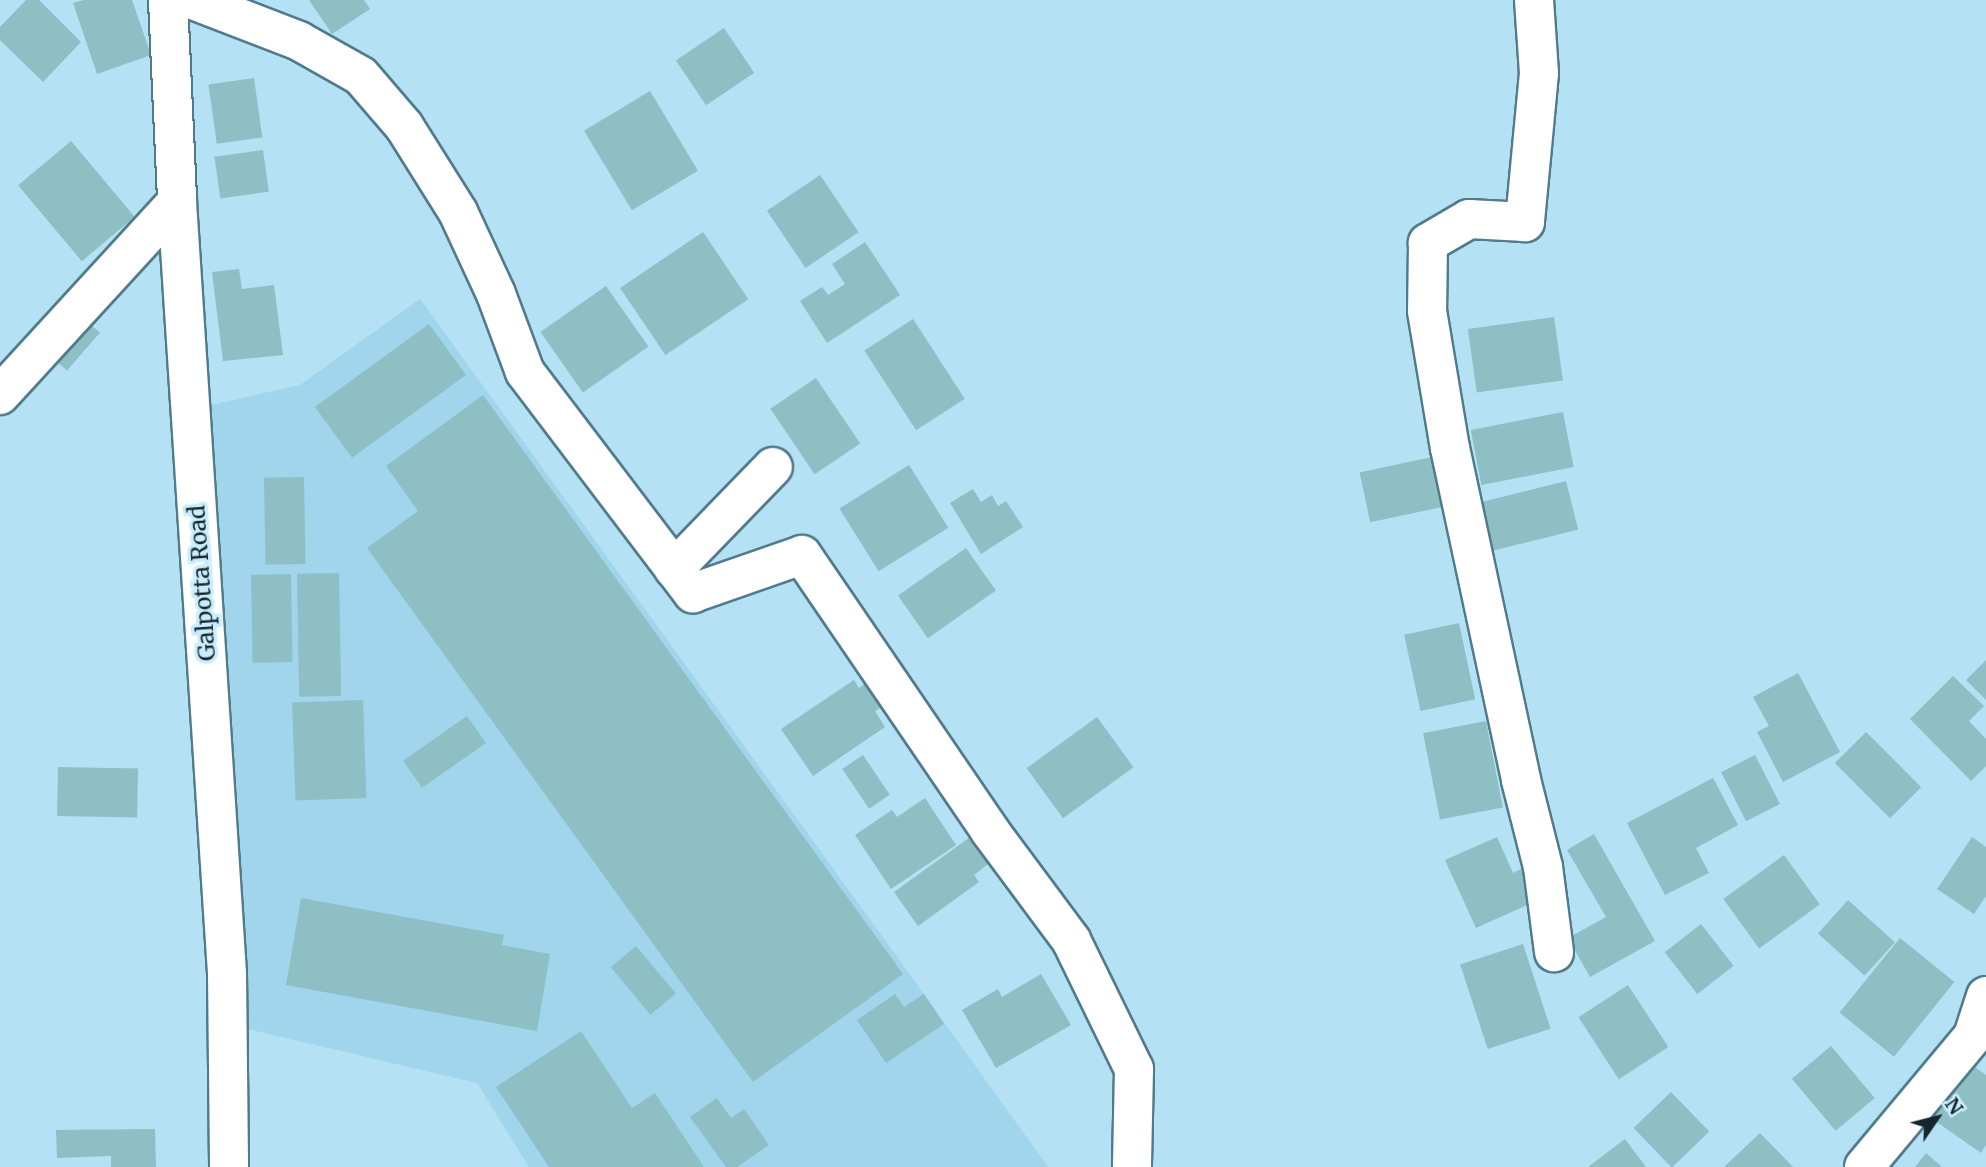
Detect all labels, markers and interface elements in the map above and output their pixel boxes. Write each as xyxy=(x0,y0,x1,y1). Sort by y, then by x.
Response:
street label: Galpotta Road xyxy=(183,504,221,662)
north arrow xyxy=(1902,1083,1972,1153)
text: N xyxy=(1940,1093,1968,1119)

